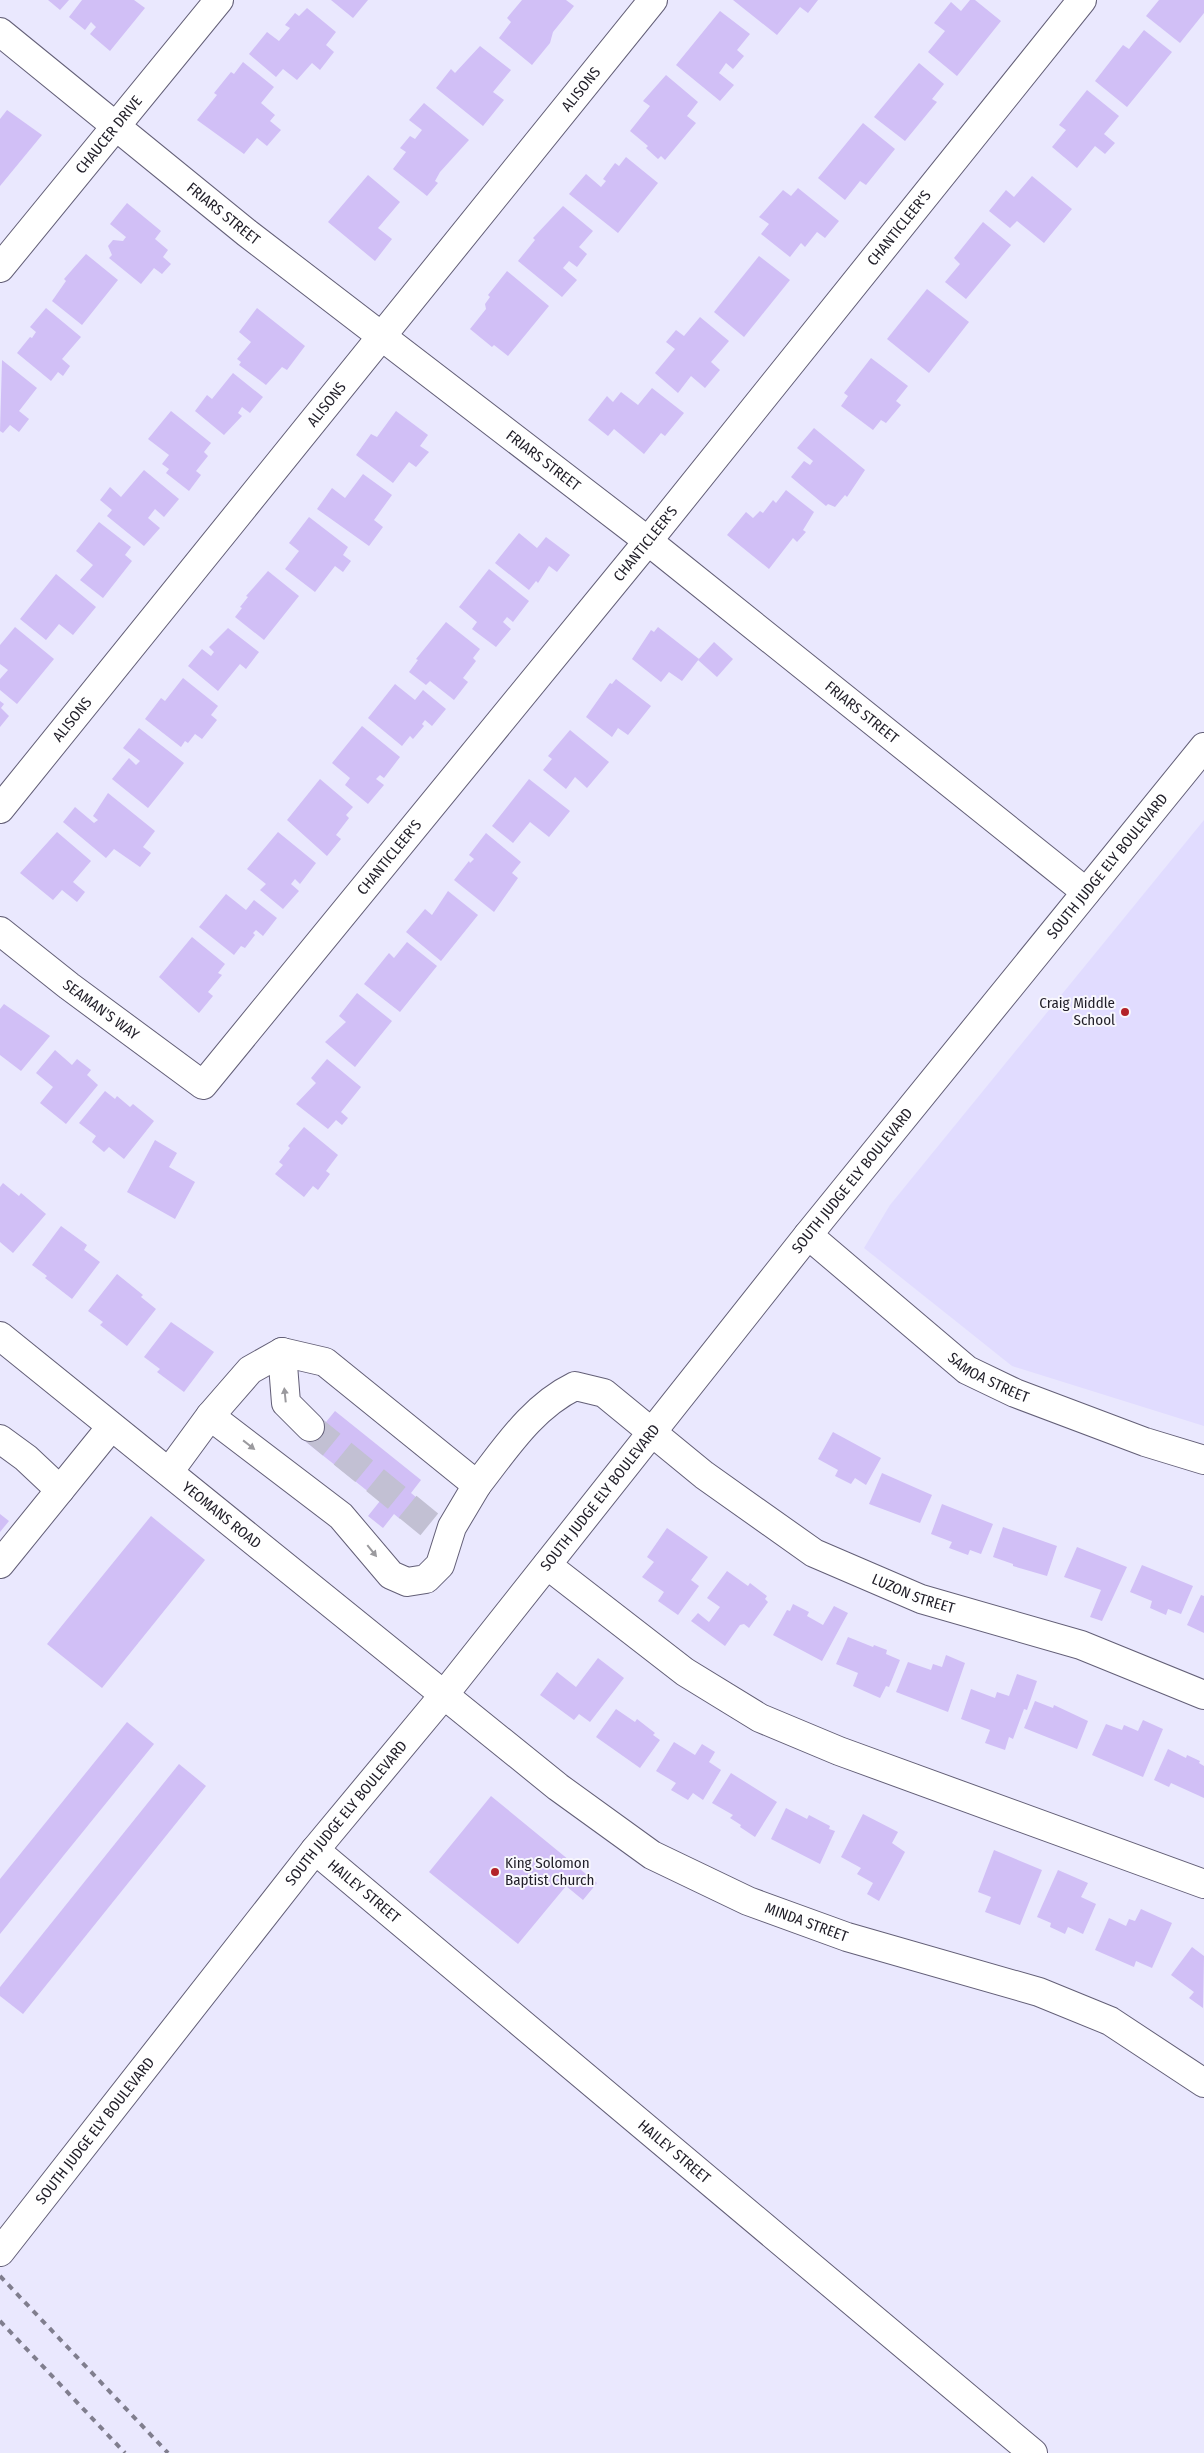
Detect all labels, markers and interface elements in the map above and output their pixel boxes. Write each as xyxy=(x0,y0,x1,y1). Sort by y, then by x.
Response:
street label: ALISONS xyxy=(558,63,604,115)
street label: CHAUCER DRIVE xyxy=(72,92,146,177)
street label: FRIARS STREET xyxy=(183,179,264,249)
street label: CHANTICLEER'S xyxy=(863,187,935,269)
street label: ALISONS xyxy=(303,379,350,430)
street label: FRIARS STREET xyxy=(502,426,584,495)
street label: CHANTICLEER'S xyxy=(610,502,681,585)
street label: FRIARS STREET xyxy=(821,677,902,747)
street label: ALISONS xyxy=(49,694,96,745)
street label: SOUTH JUDGE ELY BOULEVARD xyxy=(1043,790,1172,942)
street label: CHANTICLEER'S xyxy=(353,816,425,898)
street label: SEAMAN'S WAY xyxy=(59,976,143,1044)
place label: Craig Middle School xyxy=(1039,994,1115,1029)
marker: Craig Middle School xyxy=(1119,1006,1131,1018)
street label: SOUTH JUDGE ELY BOULEVARD xyxy=(788,1104,916,1257)
street label: SAMOA STREET xyxy=(944,1349,1031,1406)
one-way arrow xyxy=(281,1386,289,1402)
street label: SOUTH JUDGE ELY BOULEVARD xyxy=(537,1421,664,1575)
one-way arrow xyxy=(242,1440,255,1451)
street label: YEOMANS ROAD xyxy=(179,1478,265,1552)
one-way arrow xyxy=(366,1544,377,1557)
street label: LUZON STREET xyxy=(869,1570,957,1617)
street label: SOUTH JUDGE ELY BOULEVARD xyxy=(282,1737,411,1889)
place label: King Solomon Baptist Church xyxy=(505,1854,594,1889)
street label: HAILEY STREET xyxy=(324,1856,404,1927)
marker: King Solomon Baptist Church xyxy=(489,1866,501,1878)
street label: MINDA STREET xyxy=(762,1899,850,1946)
street label: SOUTH JUDGE ELY BOULEVARD xyxy=(32,2054,158,2208)
street label: HAILEY STREET xyxy=(634,2116,714,2187)

